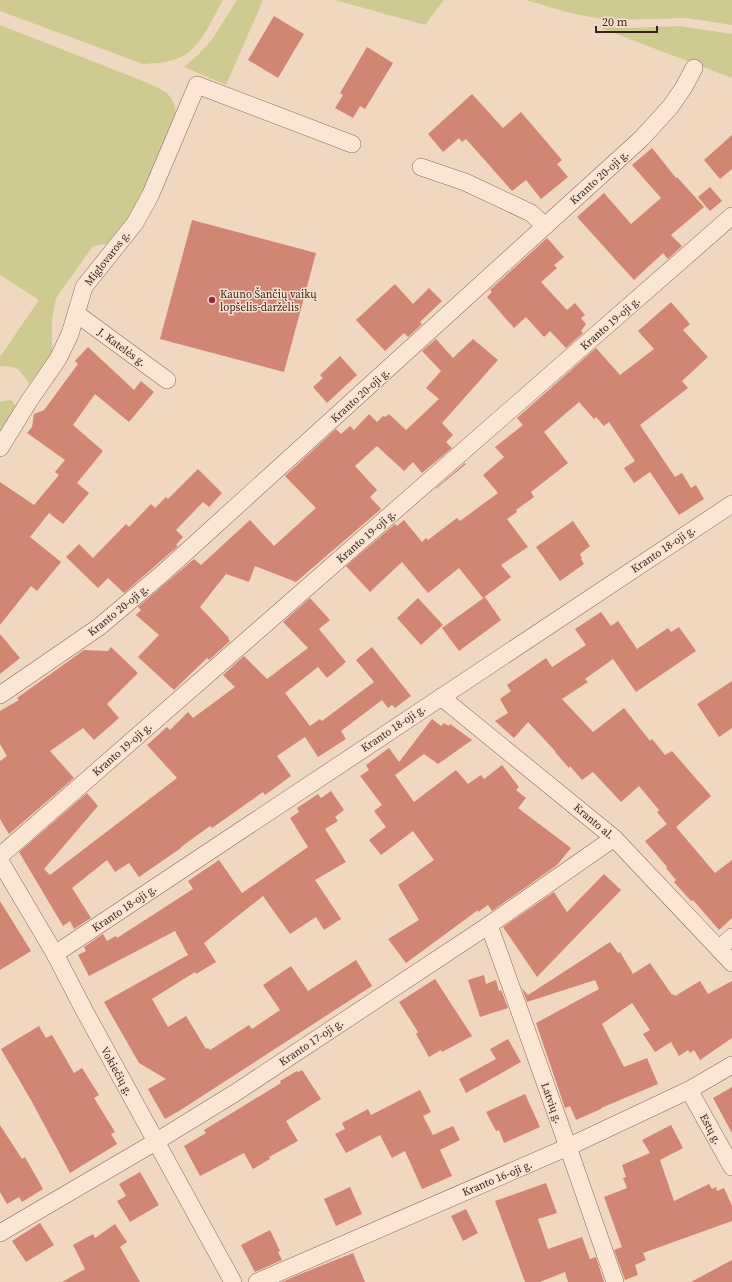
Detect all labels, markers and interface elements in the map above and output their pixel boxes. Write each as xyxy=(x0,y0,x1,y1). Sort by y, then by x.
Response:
scale bar xyxy=(596,8,657,34)
text: 20 m xyxy=(602,14,628,30)
street label: Kranto 20-oji g. xyxy=(567,147,632,208)
street label: Miglovaros g. xyxy=(81,228,134,289)
place label: Kauno Šančių vaikų lopšelis-darželis xyxy=(220,287,317,315)
street label: Kranto 19-oji g. xyxy=(577,293,643,354)
marker: Kauno Šančių vaikų lopšelis-darželis xyxy=(207,295,217,305)
street label: J. Katelės g. xyxy=(94,324,149,370)
street label: Kranto 20-oji g. xyxy=(328,365,393,426)
street label: Kranto 19-oji g. xyxy=(333,506,399,567)
street label: Kranto 18-oji g. xyxy=(628,522,698,577)
street label: Kranto 20-oji g. xyxy=(85,581,152,640)
street label: Kranto 18-oji g. xyxy=(358,701,428,756)
street label: Kranto 19-oji g. xyxy=(89,719,155,780)
street label: Kranto al. xyxy=(570,800,617,843)
street label: Kranto 18-oji g. xyxy=(89,881,159,936)
street label: Kranto 17-oji g. xyxy=(276,1015,346,1070)
street label: Vokiečių g. xyxy=(97,1044,136,1099)
street label: Latvių g. xyxy=(537,1081,566,1126)
street label: Estų g. xyxy=(696,1111,725,1147)
street label: Kranto 16-oji g. xyxy=(460,1157,534,1200)

